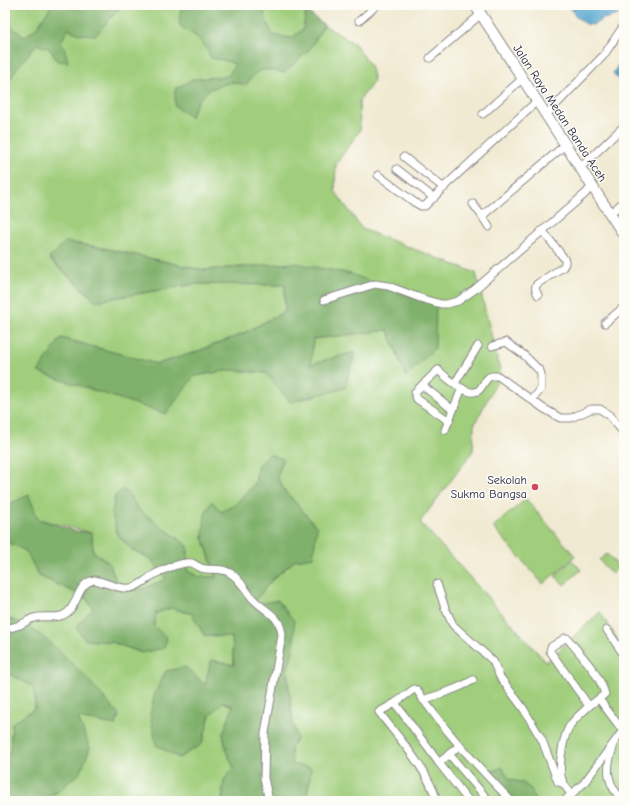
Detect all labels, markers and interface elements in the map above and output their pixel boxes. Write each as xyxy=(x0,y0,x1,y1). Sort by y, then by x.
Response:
street label: Jalan Raya Medan Banda Aceh xyxy=(510,42,610,184)
place label: Sekolah Sukma Bangsa xyxy=(451,473,527,501)
marker: Sekolah Sukma Bangsa xyxy=(530,482,540,492)

